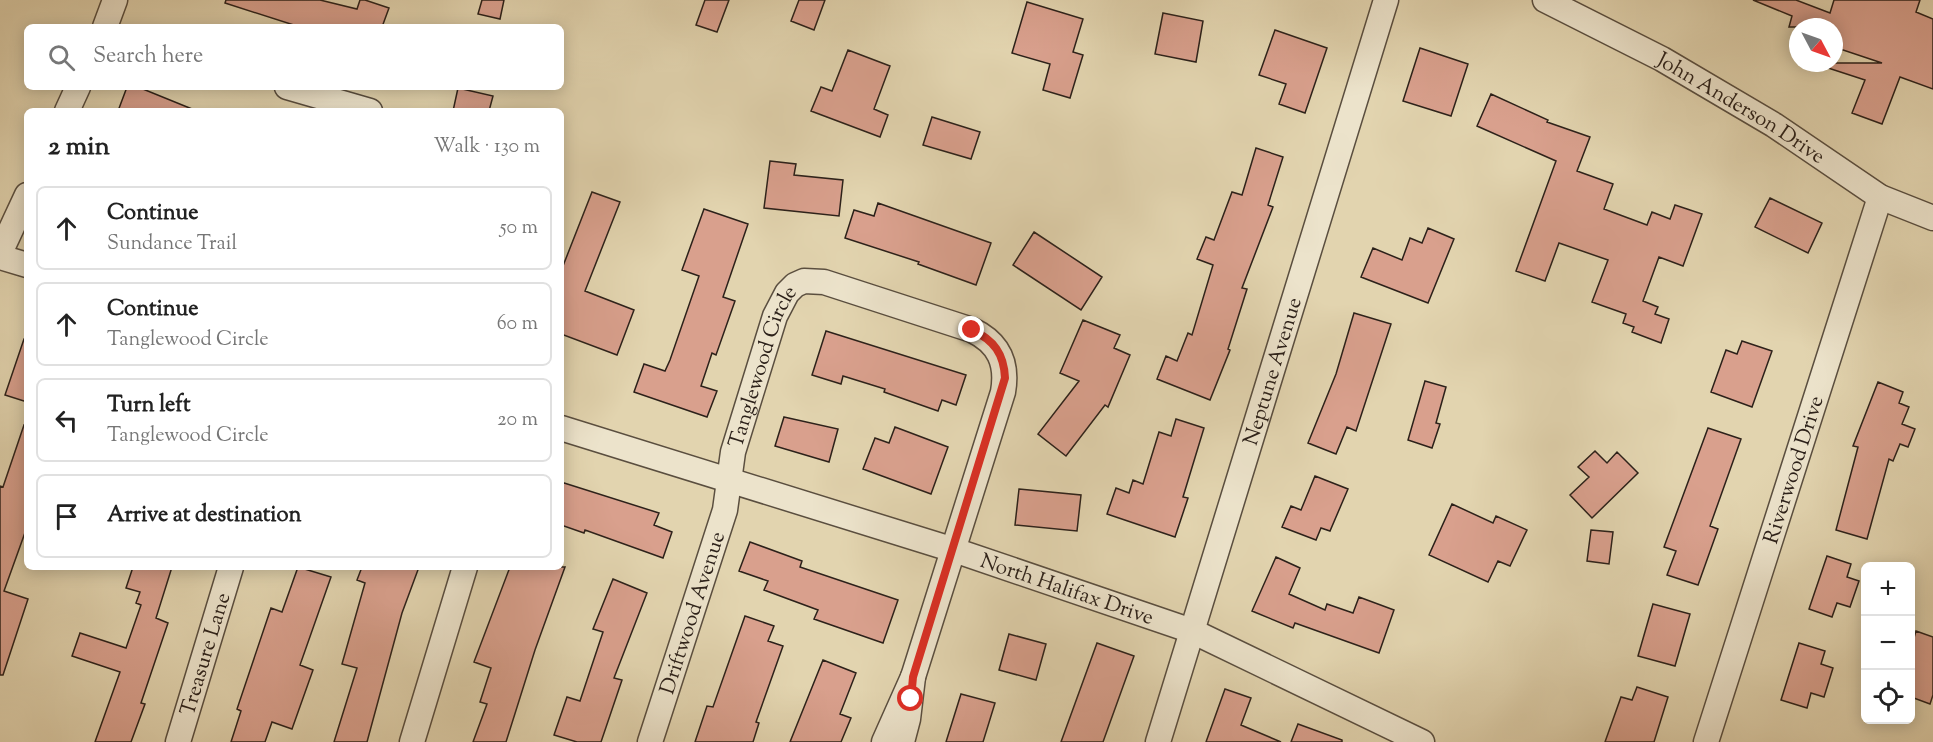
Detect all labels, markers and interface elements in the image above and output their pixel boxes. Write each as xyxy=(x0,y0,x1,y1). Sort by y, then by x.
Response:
north arrow xyxy=(1789,18,1843,72)
search box xyxy=(24,24,564,90)
icon: search xyxy=(45,41,78,74)
text: Search here xyxy=(93,41,203,73)
street label: John Anderson Drive xyxy=(1651,45,1830,172)
text: 2 min xyxy=(48,129,110,166)
text: Walk · 130 m xyxy=(433,133,540,162)
text: Continue xyxy=(107,198,198,230)
icon: ahead xyxy=(50,212,83,245)
text: 50 m xyxy=(500,214,538,243)
text: Sundance Trail xyxy=(107,230,237,259)
street label: Tanglewood Circle xyxy=(722,279,804,452)
text: Continue xyxy=(107,294,198,326)
street label: Neptune Avenue xyxy=(1237,294,1311,450)
icon: ahead xyxy=(50,308,83,341)
text: 60 m xyxy=(497,310,538,339)
route end xyxy=(958,316,984,342)
text: Tanglewood Circle xyxy=(107,326,269,355)
text: Turn left xyxy=(107,390,190,422)
street label: Riverwood Drive xyxy=(1757,392,1833,548)
icon: left xyxy=(50,404,83,437)
text: 20 m xyxy=(497,406,538,435)
text: Tanglewood Circle xyxy=(107,422,269,451)
icon: arrive xyxy=(50,500,83,533)
text: Arrive at destination xyxy=(107,500,302,532)
street label: Driftwood Avenue xyxy=(653,528,734,699)
street label: North Halifax Drive xyxy=(976,547,1157,634)
map controls xyxy=(1861,562,1915,724)
button: + xyxy=(1861,562,1915,616)
street label: Treasure Lane xyxy=(174,589,239,720)
button: − xyxy=(1861,616,1915,670)
button: locate xyxy=(1861,670,1915,724)
route start xyxy=(897,685,923,711)

